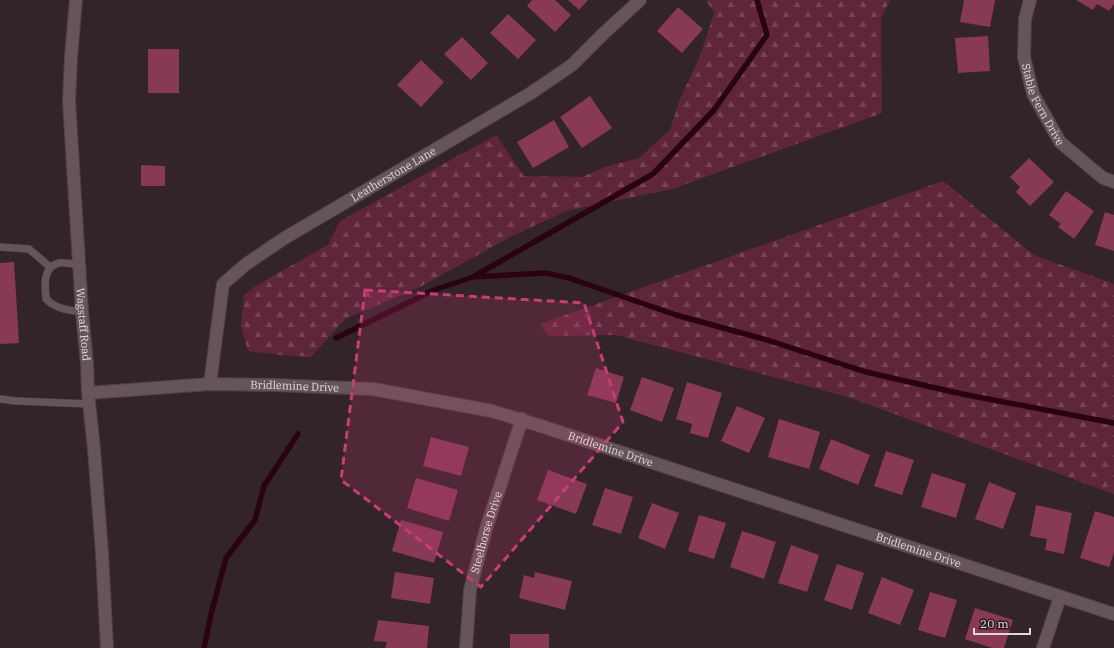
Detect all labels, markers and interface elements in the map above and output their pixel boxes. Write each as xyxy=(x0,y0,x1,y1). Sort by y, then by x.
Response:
street label: Stable Fern Drive xyxy=(1019,62,1068,148)
street label: Leatherstone Lane xyxy=(348,144,439,205)
street label: Wagstaff Road xyxy=(74,287,94,362)
street label: Bridlemine Drive xyxy=(250,378,339,395)
street label: Bridlemine Drive xyxy=(566,428,655,469)
street label: Steelhorse Drive xyxy=(468,489,505,575)
street label: Bridlemine Drive xyxy=(874,529,963,570)
scale bar xyxy=(974,610,1030,636)
text: 20 m xyxy=(980,616,1009,631)

